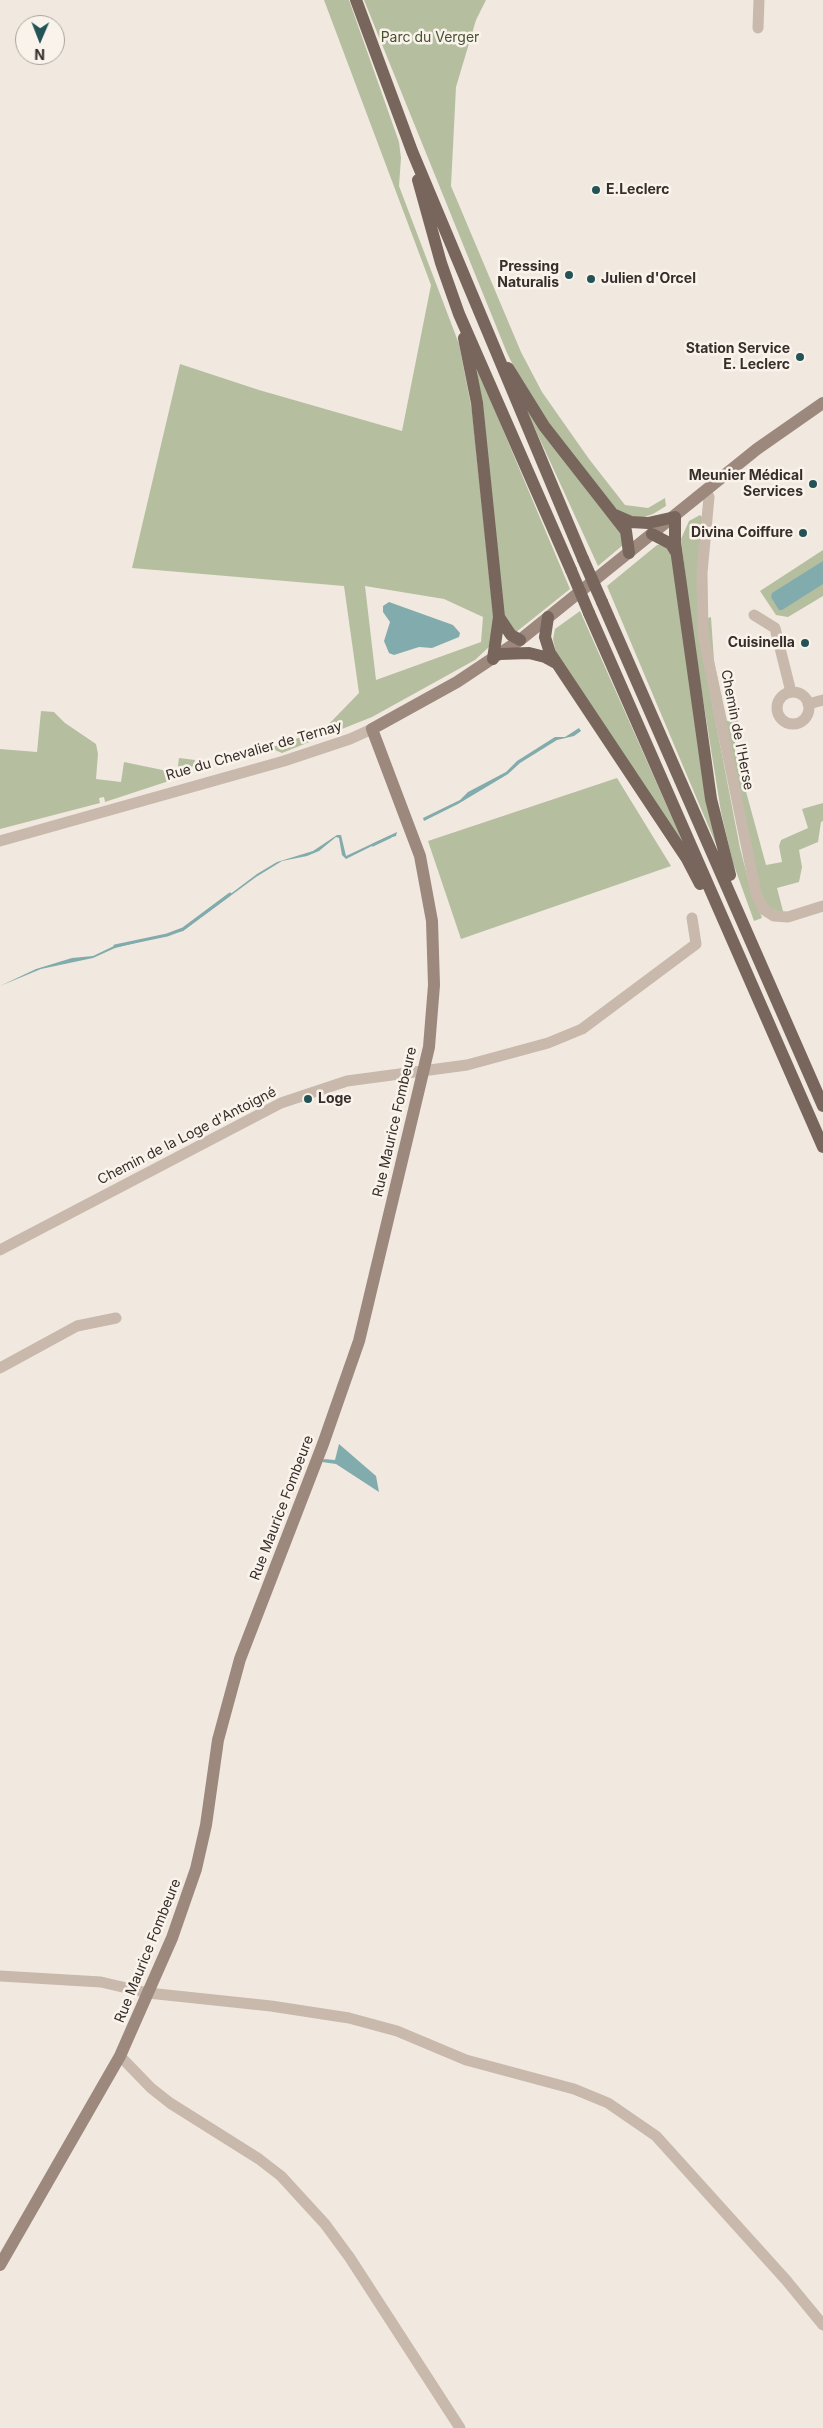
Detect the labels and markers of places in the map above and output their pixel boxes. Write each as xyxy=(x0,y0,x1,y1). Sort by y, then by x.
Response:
place label: E.Leclerc xyxy=(606,182,669,198)
marker: E.Leclerc xyxy=(590,184,602,196)
place label: Pressing Naturalis xyxy=(497,259,559,292)
marker: Pressing Naturalis xyxy=(563,269,575,281)
place label: Julien d'Orcel xyxy=(601,271,696,287)
marker: Julien d'Orcel xyxy=(585,273,597,285)
place label: Station Service E. Leclerc xyxy=(686,341,790,374)
marker: Station Service E. Leclerc xyxy=(794,351,806,363)
place label: Meunier Médical Services xyxy=(689,468,803,501)
marker: Meunier Médical Services xyxy=(807,478,819,490)
place label: Divina Coiffure xyxy=(691,525,793,541)
marker: Divina Coiffure xyxy=(797,527,809,539)
place label: Cuisinella xyxy=(728,635,795,651)
marker: Cuisinella xyxy=(799,637,811,649)
place label: Loge xyxy=(318,1091,352,1107)
marker: Loge xyxy=(302,1093,314,1105)

